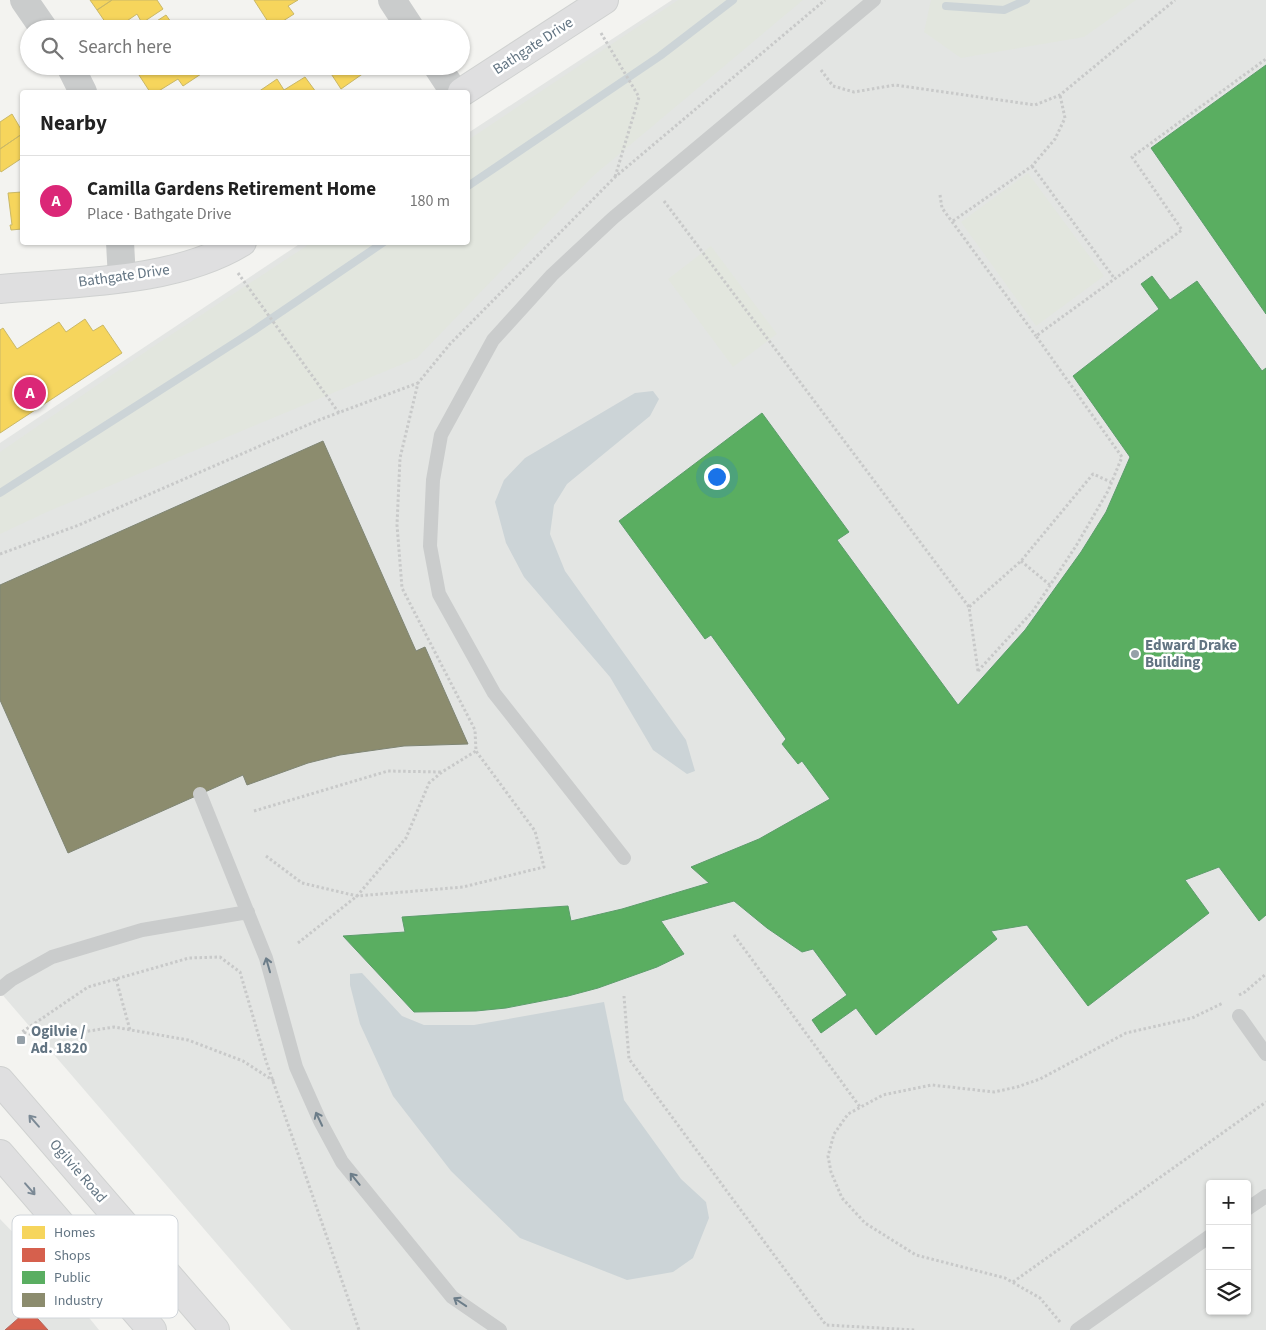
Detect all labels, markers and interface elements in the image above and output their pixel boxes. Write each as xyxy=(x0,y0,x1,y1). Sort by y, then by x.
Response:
street label: Bathgate Drive xyxy=(489,12,577,80)
search box xyxy=(20,20,470,75)
icon: search xyxy=(38,34,66,62)
text: Search here xyxy=(78,34,172,61)
text: Nearby xyxy=(40,108,107,138)
text: Camilla Gardens Retirement Home xyxy=(87,176,376,203)
text: A xyxy=(51,190,61,212)
text: 180 m xyxy=(410,190,450,212)
text: Place · Bathgate Drive xyxy=(87,203,232,225)
street label: Bathgate Drive xyxy=(77,259,171,293)
pin: A xyxy=(14,374,46,412)
your location xyxy=(704,464,730,490)
place label: Edward Drake Building xyxy=(1145,635,1237,673)
marker: Edward Drake Building xyxy=(1129,648,1141,660)
one-way arrow xyxy=(262,958,272,974)
place label: Ogilvie / Ad. 1820 xyxy=(30,1021,87,1059)
marker: Ogilvie / Ad. 1820 xyxy=(15,1034,27,1046)
one-way arrow xyxy=(314,1112,323,1127)
one-way arrow xyxy=(29,1114,40,1127)
street label: Ogilvie Road xyxy=(44,1135,112,1207)
one-way arrow xyxy=(350,1173,361,1186)
map controls xyxy=(1206,1180,1251,1315)
button: + xyxy=(1206,1180,1251,1225)
one-way arrow xyxy=(24,1182,35,1195)
legend xyxy=(12,1215,178,1318)
text: Homes xyxy=(54,1223,95,1243)
button: − xyxy=(1206,1225,1251,1270)
text: Shops xyxy=(54,1246,90,1266)
text: Public xyxy=(54,1268,91,1288)
button: layers xyxy=(1206,1270,1251,1315)
text: Industry xyxy=(54,1291,103,1311)
one-way arrow xyxy=(453,1297,467,1307)

